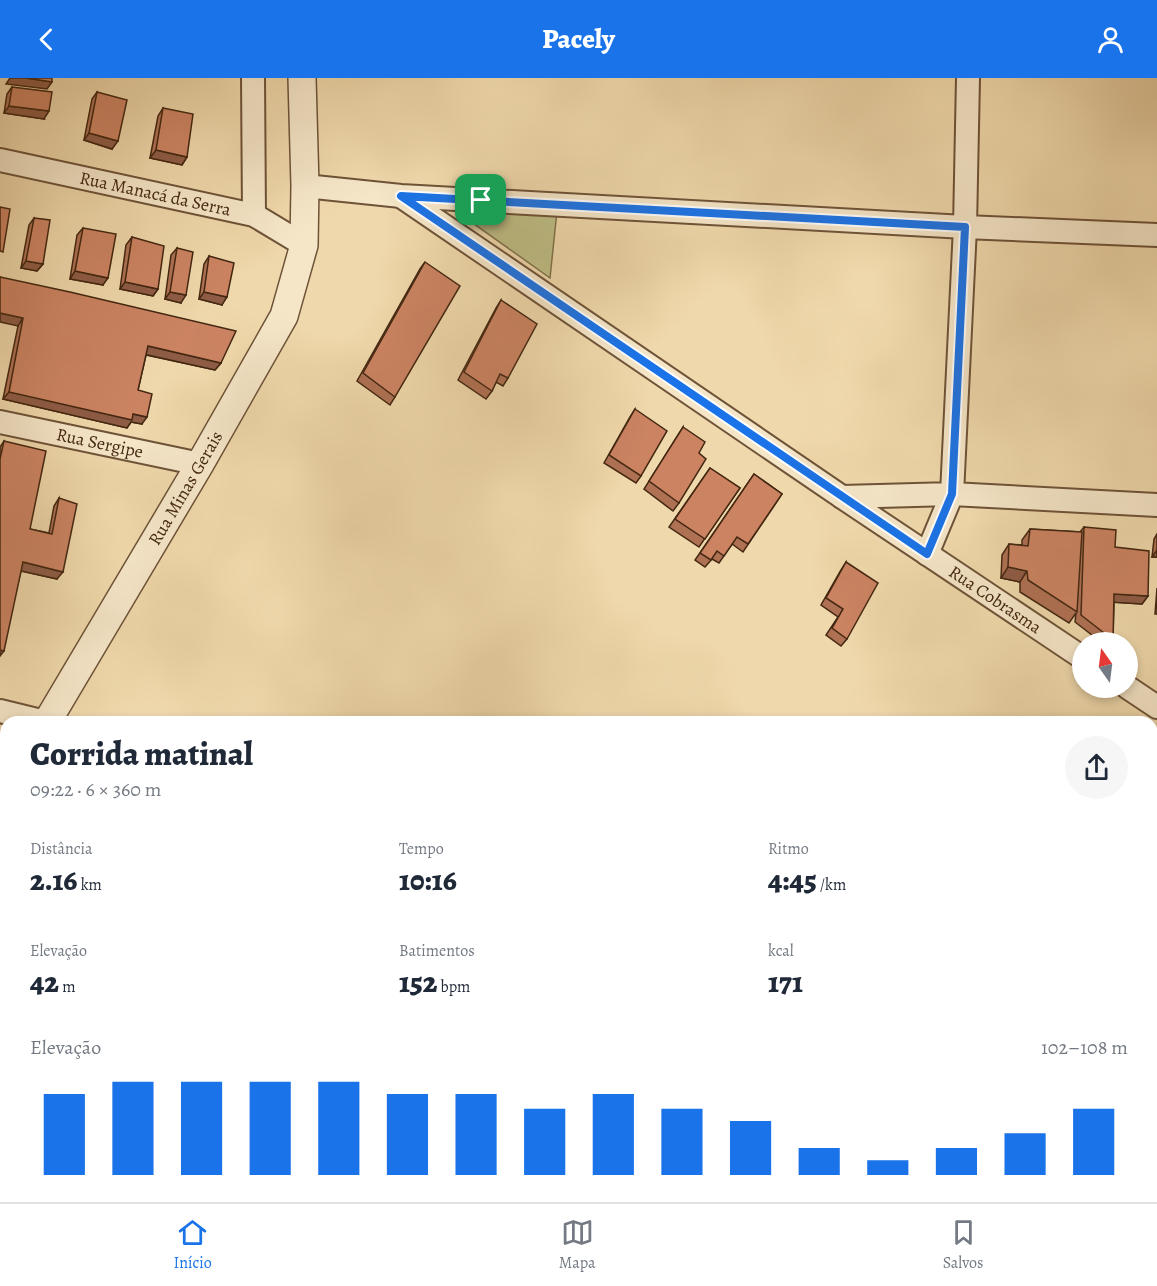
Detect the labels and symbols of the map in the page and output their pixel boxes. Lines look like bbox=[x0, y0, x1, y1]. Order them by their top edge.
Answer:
street label: Rua Manacá da Serra bbox=[77, 166, 234, 222]
pin bbox=[455, 174, 506, 225]
street label: Rua Sergipe bbox=[54, 422, 145, 464]
street label: Rua Minas Gerais bbox=[143, 426, 228, 549]
street label: Rua Cobrasma bbox=[944, 560, 1047, 639]
north arrow bbox=[1072, 632, 1138, 698]

